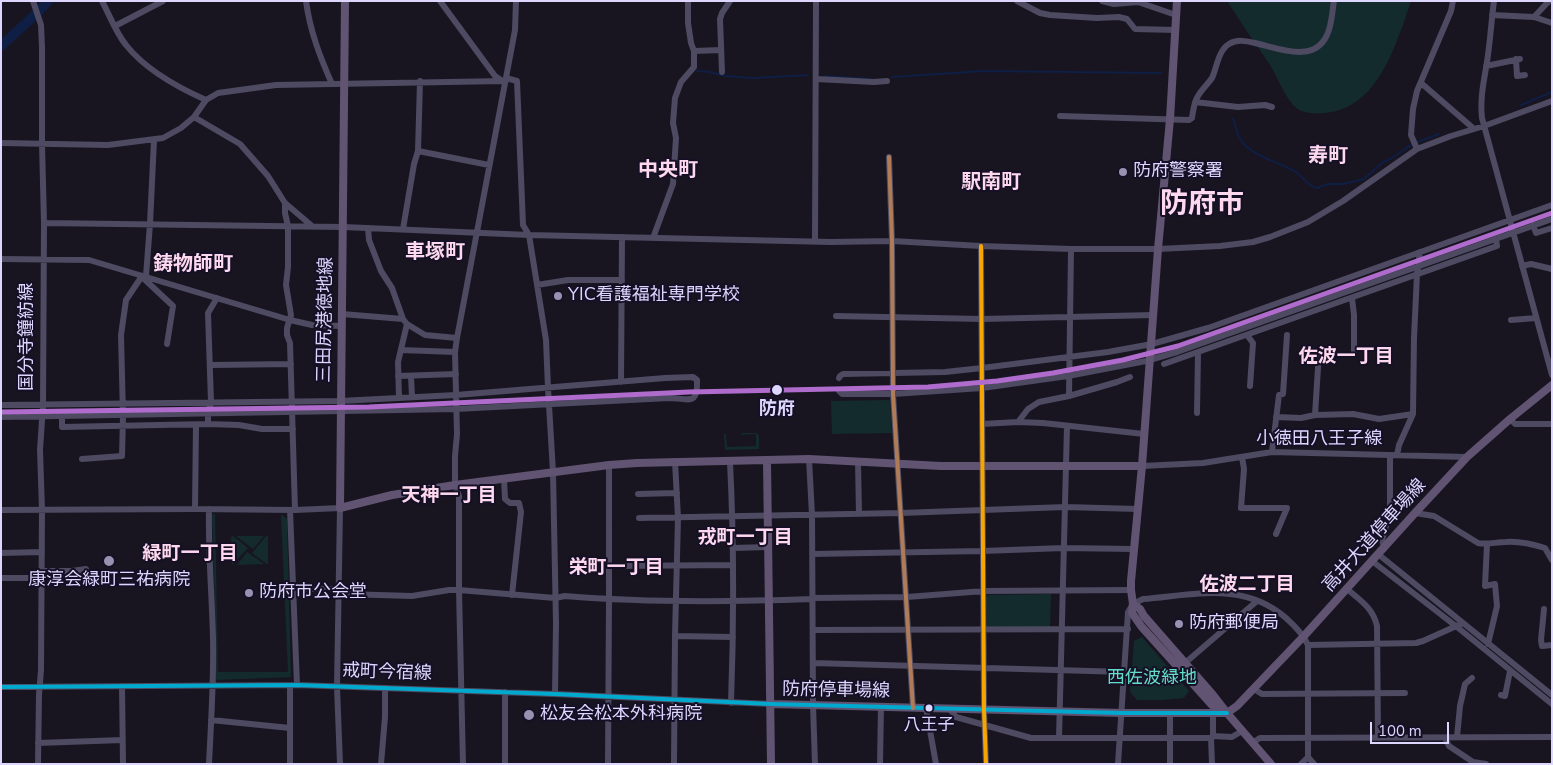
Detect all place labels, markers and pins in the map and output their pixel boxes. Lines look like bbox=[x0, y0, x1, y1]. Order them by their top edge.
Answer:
place label: 防府警察署 bbox=[1133, 161, 1223, 183]
marker: 防府警察署 bbox=[1117, 166, 1129, 178]
place label: YIC看護福祉専門学校 bbox=[568, 285, 740, 307]
marker: YIC看護福祉専門学校 bbox=[552, 290, 564, 302]
marker: 防府 bbox=[770, 383, 784, 397]
place label: 防府 bbox=[759, 399, 795, 421]
marker: 康淳会緑町三祐病院 bbox=[102, 554, 116, 568]
place label: 康淳会緑町三祐病院 bbox=[28, 570, 190, 592]
place label: 防府市公会堂 bbox=[259, 582, 367, 604]
marker: 防府市公会堂 bbox=[243, 587, 255, 599]
place label: 防府郵便局 bbox=[1189, 613, 1279, 635]
marker: 防府郵便局 bbox=[1173, 618, 1185, 630]
marker: 八王子 bbox=[924, 703, 934, 713]
place label: 松友会松本外科病院 bbox=[540, 704, 702, 726]
marker: 松友会松本外科病院 bbox=[522, 708, 536, 722]
place label: 八王子 bbox=[904, 716, 954, 736]

